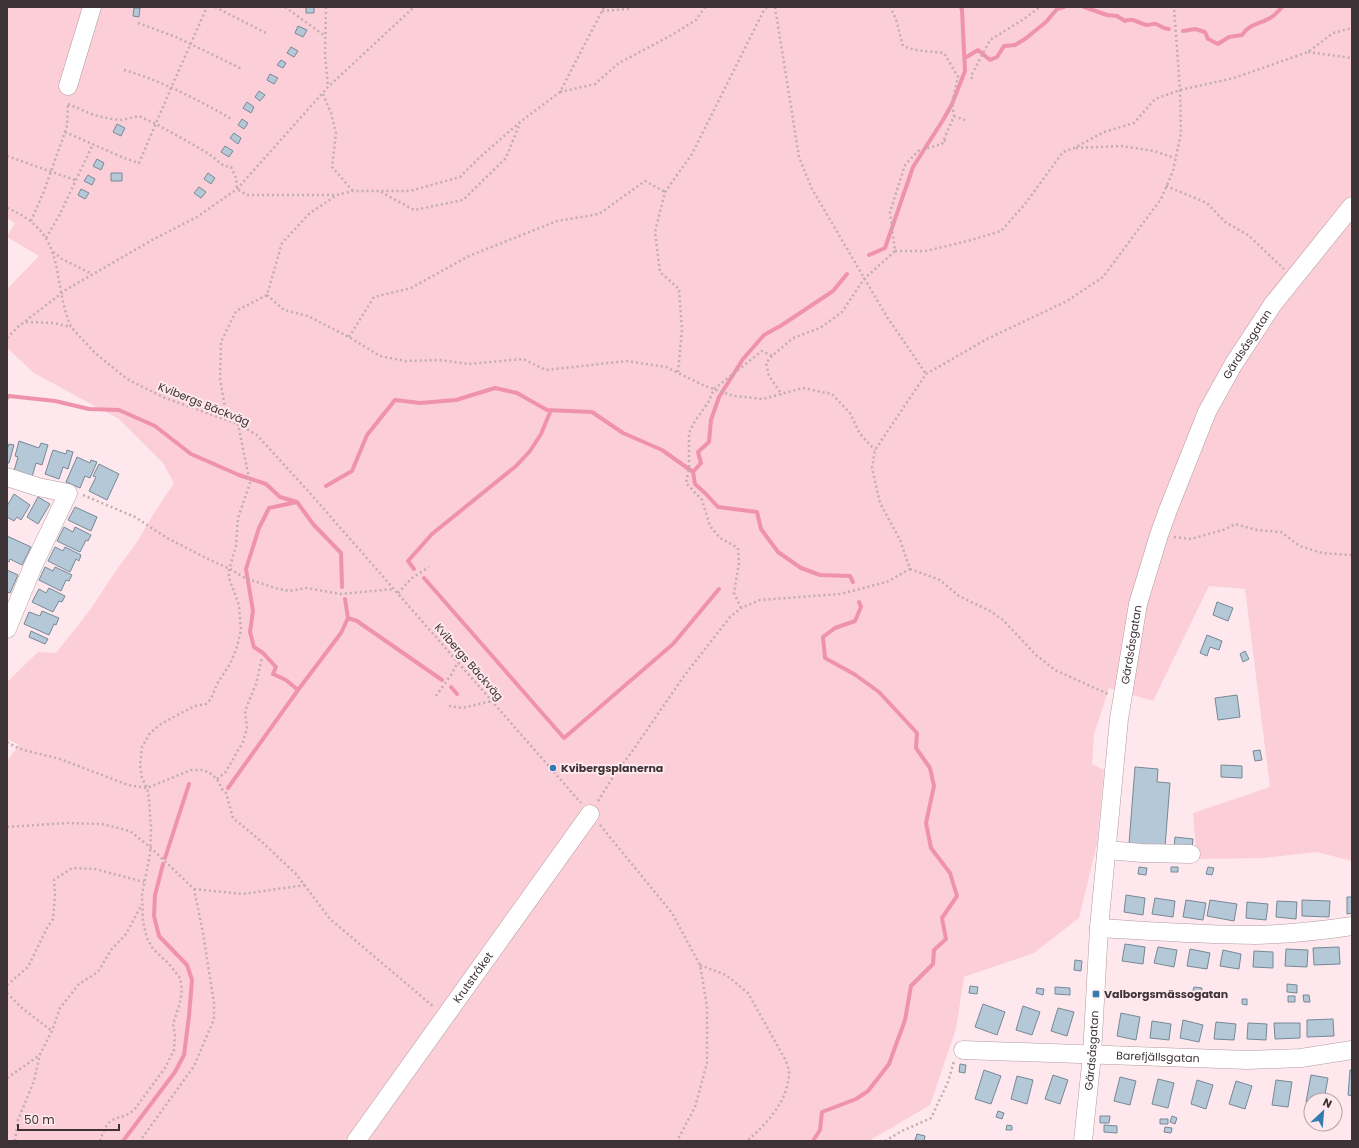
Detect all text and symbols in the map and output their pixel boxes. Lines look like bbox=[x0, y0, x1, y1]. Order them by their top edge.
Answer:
street label: Gärdsåsgatan bbox=[1219, 306, 1275, 382]
street label: Kvibergs Bäckväg bbox=[156, 378, 252, 430]
street label: Gärdsåsgatan bbox=[1117, 604, 1146, 685]
street label: Kvibergs Bäckväg bbox=[431, 620, 507, 704]
place label: Kvibergsplanerna bbox=[561, 760, 663, 776]
marker: Kvibergsplanerna bbox=[548, 763, 558, 773]
street label: Krutstråket bbox=[449, 949, 497, 1006]
place label: Valborgsmässogatan bbox=[1104, 986, 1228, 1002]
marker: Valborgsmässogatan bbox=[1091, 989, 1101, 999]
street label: Gärdsåsgatan bbox=[1080, 1010, 1102, 1091]
street label: Barefjällsgatan bbox=[1116, 1047, 1200, 1066]
north arrow bbox=[1303, 1092, 1343, 1132]
text: N bbox=[1320, 1094, 1335, 1112]
scale bar bbox=[18, 1106, 119, 1132]
text: 50 m bbox=[24, 1111, 55, 1128]

